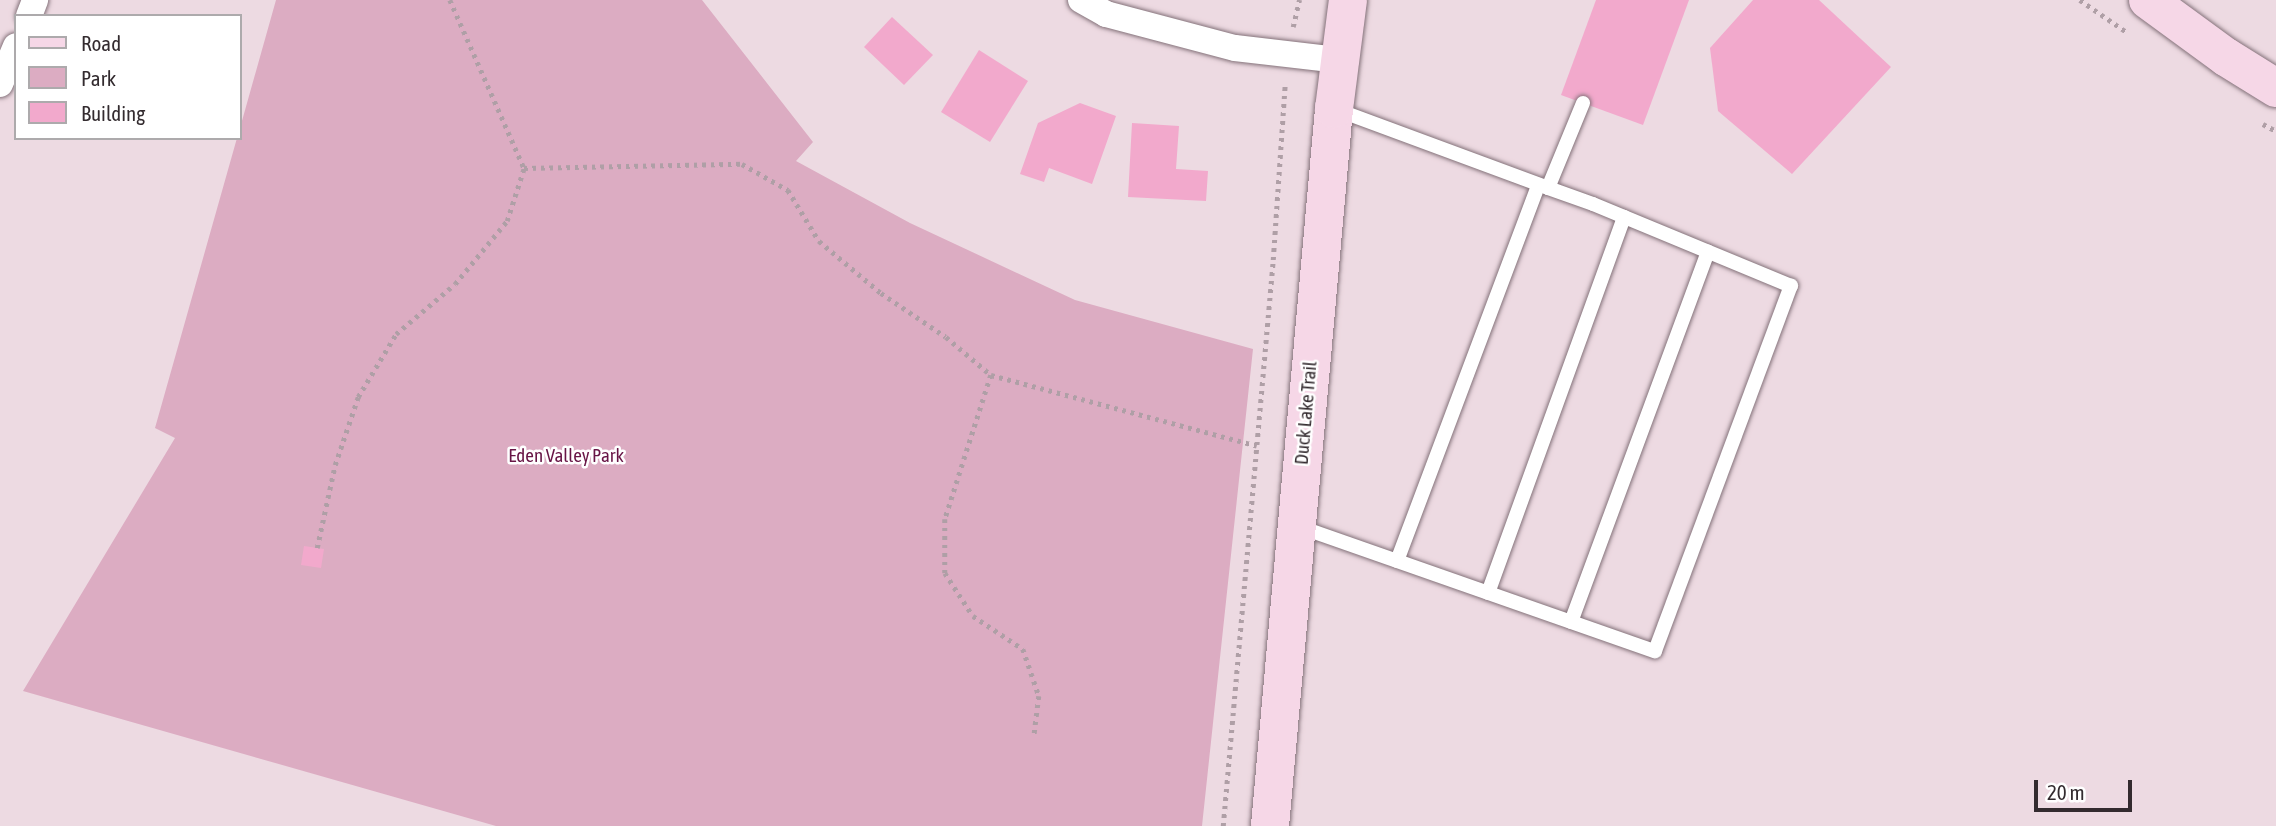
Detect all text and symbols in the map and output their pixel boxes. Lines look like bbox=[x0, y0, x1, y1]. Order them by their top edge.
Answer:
legend bbox=[14, 14, 242, 140]
text: Road bbox=[81, 31, 121, 55]
text: Park bbox=[81, 66, 116, 90]
text: Building bbox=[81, 101, 145, 125]
street label: Duck Lake Trail bbox=[1290, 360, 1322, 466]
park label: Eden Valley Park bbox=[508, 445, 624, 467]
scale bar bbox=[2038, 766, 2136, 810]
text: 20 m bbox=[2047, 780, 2085, 804]

